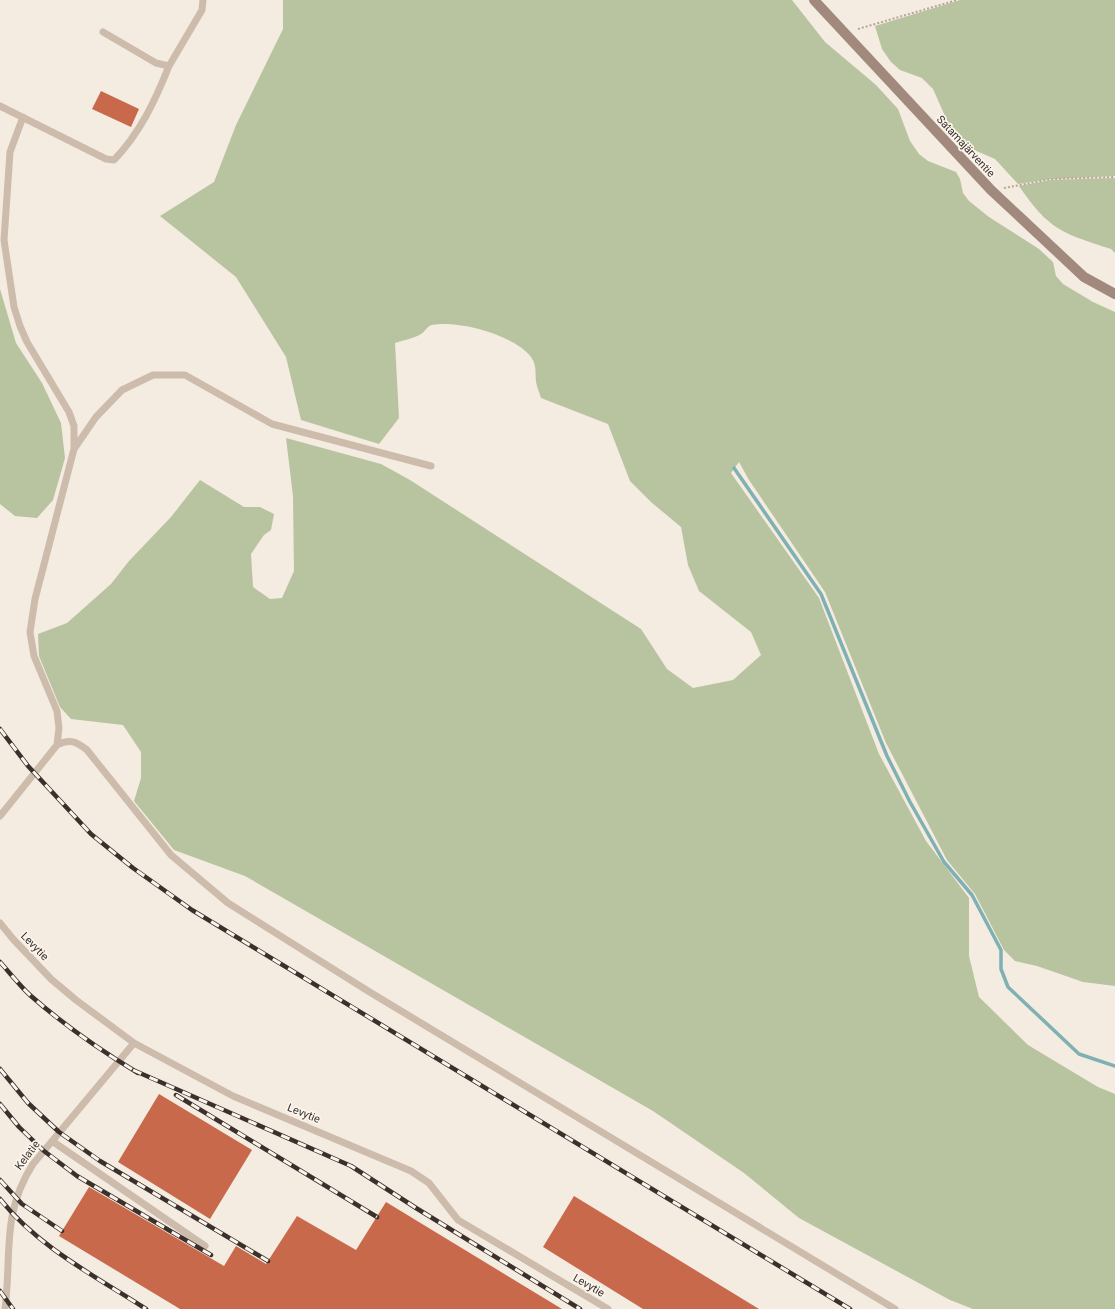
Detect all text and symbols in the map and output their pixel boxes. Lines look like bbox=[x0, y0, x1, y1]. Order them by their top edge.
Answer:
street label: Satamajärventie bbox=[934, 113, 998, 180]
street label: Levytie bbox=[18, 929, 51, 963]
street label: Levytie bbox=[285, 1101, 322, 1126]
street label: Kelatie bbox=[12, 1138, 43, 1173]
street label: Levytie bbox=[571, 1271, 607, 1300]

